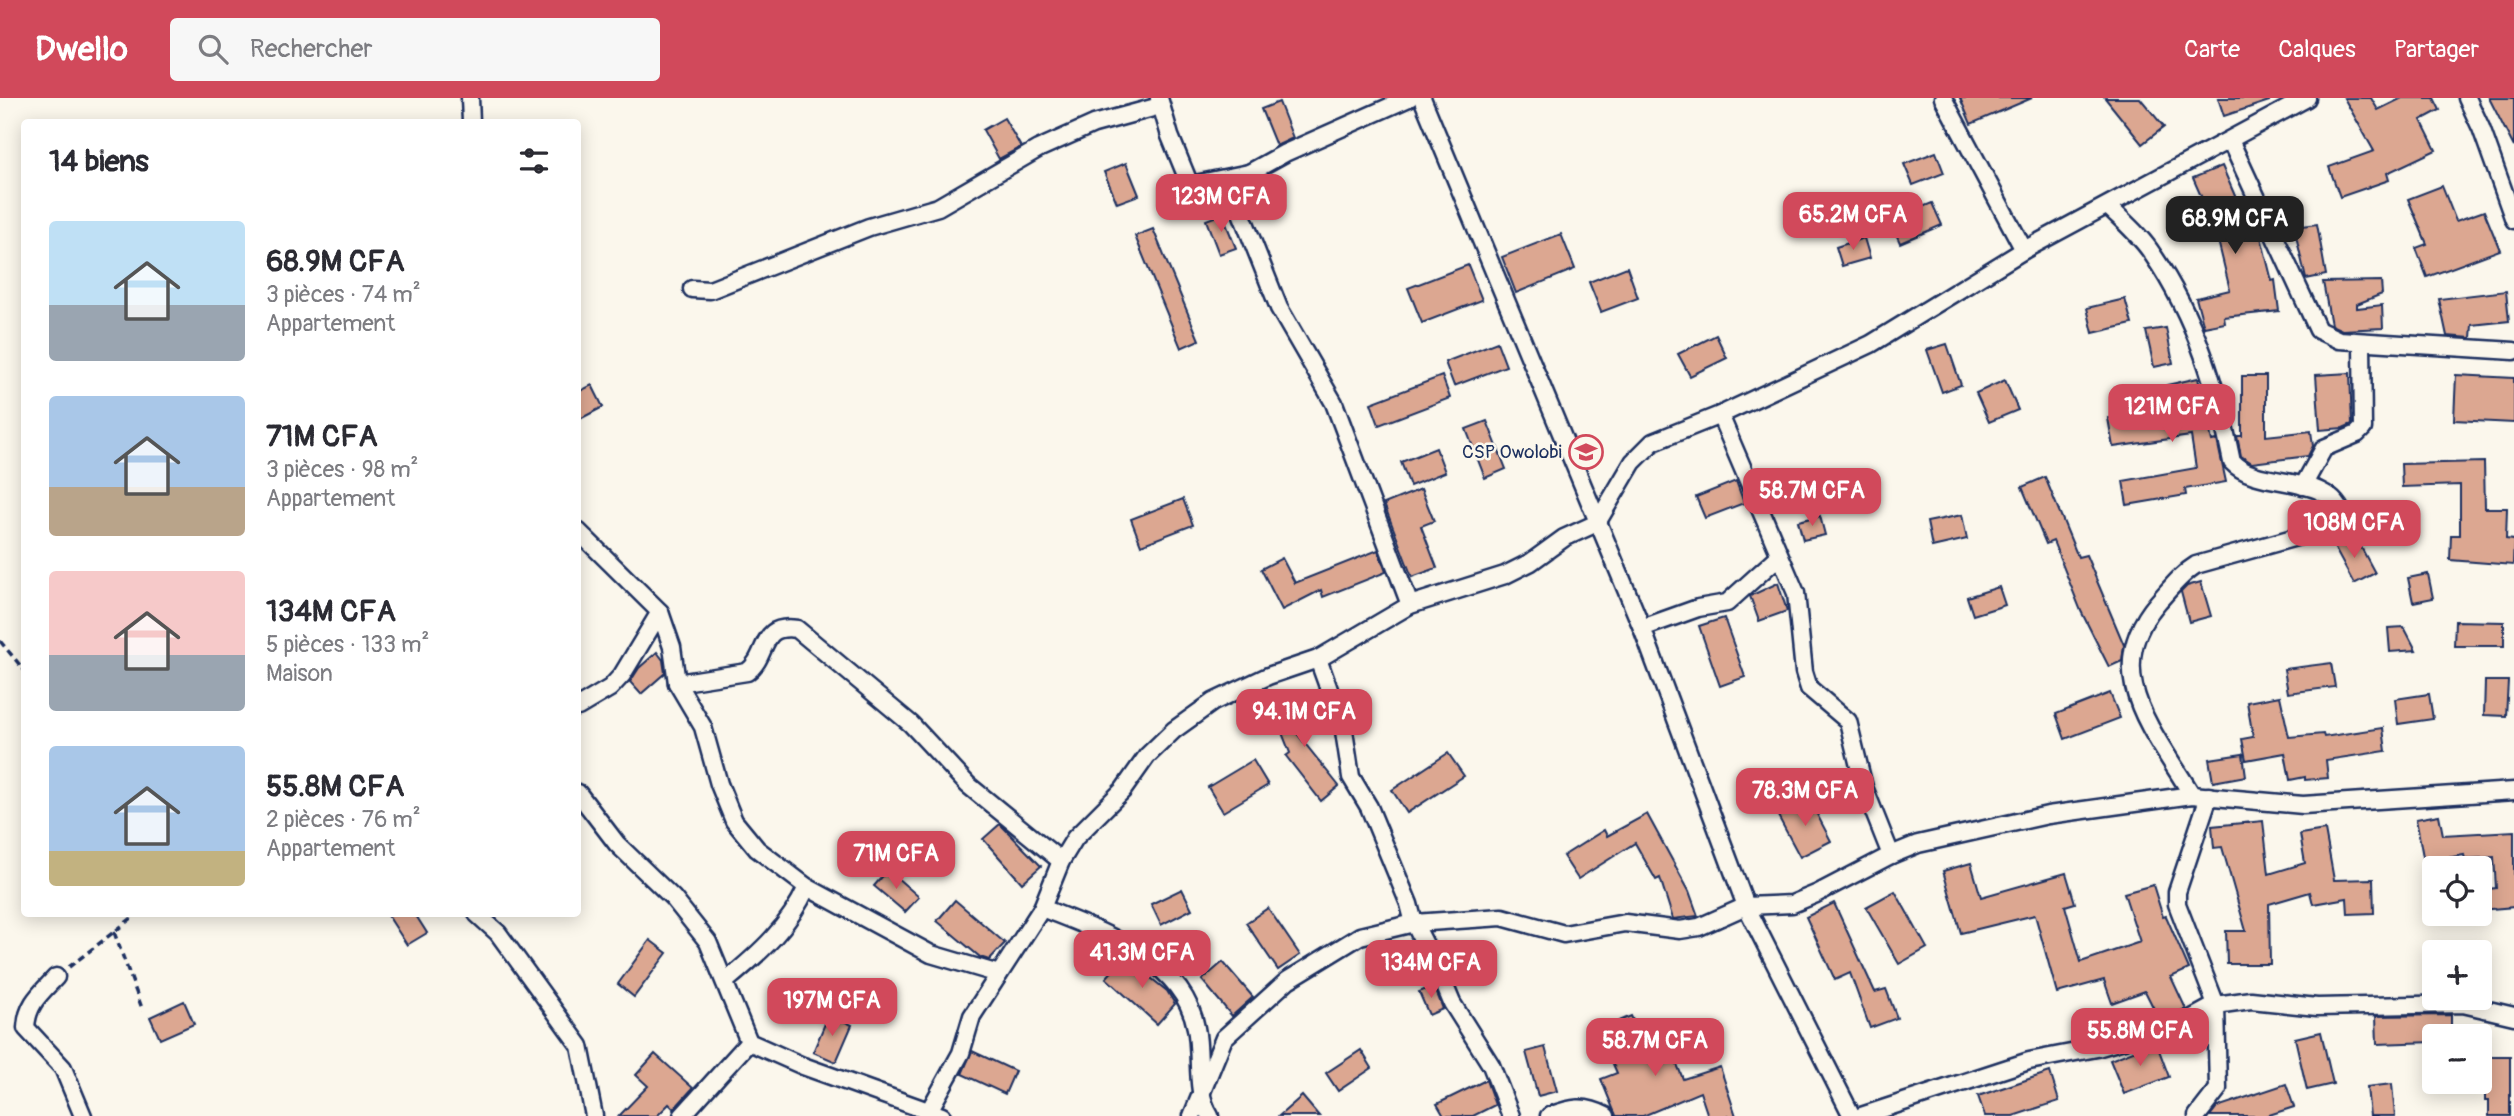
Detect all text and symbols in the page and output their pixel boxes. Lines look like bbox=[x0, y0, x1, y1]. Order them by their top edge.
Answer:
search box bbox=[170, 18, 660, 81]
text: Dwello bbox=[35, 29, 128, 70]
icon: search bbox=[194, 30, 232, 68]
text: Rechercher bbox=[250, 33, 373, 65]
text: Carte bbox=[2184, 35, 2240, 64]
text: Calques bbox=[2278, 35, 2356, 64]
text: Partager bbox=[2394, 35, 2479, 64]
icon: filters bbox=[515, 142, 553, 180]
text: 14 biens bbox=[49, 143, 149, 180]
pin: 123M CFA bbox=[1149, 174, 1293, 234]
text: 123M CFA bbox=[1172, 182, 1270, 211]
pin: 65.2M CFA bbox=[1773, 192, 1933, 252]
pin: 68.9M CFA bbox=[2155, 197, 2315, 256]
text: 65.2M CFA bbox=[1799, 200, 1907, 229]
text: 68.9M CFA bbox=[2182, 204, 2288, 233]
text: 68.9M CFA bbox=[266, 243, 405, 280]
icon: home bbox=[105, 249, 189, 333]
text: 3 pièces · 74 m² bbox=[266, 280, 421, 309]
text: Appartement bbox=[266, 309, 395, 338]
pin: 121M CFA bbox=[2100, 384, 2244, 444]
text: 121M CFA bbox=[2124, 392, 2220, 421]
text: 71M CFA bbox=[266, 418, 378, 455]
icon: home bbox=[105, 424, 189, 508]
school or university icon: CSP Owolobi bbox=[1567, 433, 1605, 471]
place label: CSP Owolobi bbox=[1462, 440, 1562, 464]
text: 3 pièces · 98 m² bbox=[266, 455, 418, 484]
pin: 58.7M CFA bbox=[1732, 468, 1892, 528]
text: 58.7M CFA bbox=[1759, 476, 1865, 505]
text: Appartement bbox=[266, 484, 395, 513]
pin: 108M CFA bbox=[2282, 500, 2426, 560]
text: 108M CFA bbox=[2304, 508, 2404, 537]
text: 134M CFA bbox=[266, 593, 396, 630]
icon: home bbox=[105, 599, 189, 683]
text: 5 pièces · 133 m² bbox=[266, 630, 429, 659]
text: Maison bbox=[266, 659, 333, 688]
pin: 94.1M CFA bbox=[1224, 690, 1384, 749]
text: 94.1M CFA bbox=[1252, 697, 1356, 726]
text: 55.8M CFA bbox=[266, 768, 404, 805]
pin: 78.3M CFA bbox=[1725, 768, 1885, 828]
icon: home bbox=[105, 774, 189, 858]
text: 78.3M CFA bbox=[1752, 776, 1858, 805]
text: 2 pièces · 76 m² bbox=[266, 805, 421, 834]
pin: 71M CFA bbox=[831, 832, 961, 891]
text: Appartement bbox=[266, 834, 395, 863]
text: 71M CFA bbox=[853, 839, 939, 868]
map controls bbox=[2422, 856, 2492, 1094]
button: locate bbox=[2422, 856, 2492, 926]
pin: 41.3M CFA bbox=[1062, 930, 1222, 990]
text: 41.3M CFA bbox=[1090, 938, 1194, 967]
pin: 134M CFA bbox=[1359, 940, 1503, 1000]
button: + bbox=[2422, 940, 2492, 1010]
text: 134M CFA bbox=[1381, 948, 1481, 977]
pin: 197M CFA bbox=[760, 978, 904, 1038]
text: 197M CFA bbox=[783, 986, 881, 1015]
pin: 55.8M CFA bbox=[2060, 1009, 2220, 1068]
text: 55.8M CFA bbox=[2087, 1016, 2193, 1045]
pin: 58.7M CFA bbox=[1575, 1018, 1735, 1078]
button: − bbox=[2422, 1024, 2492, 1094]
text: 58.7M CFA bbox=[1602, 1026, 1708, 1055]

